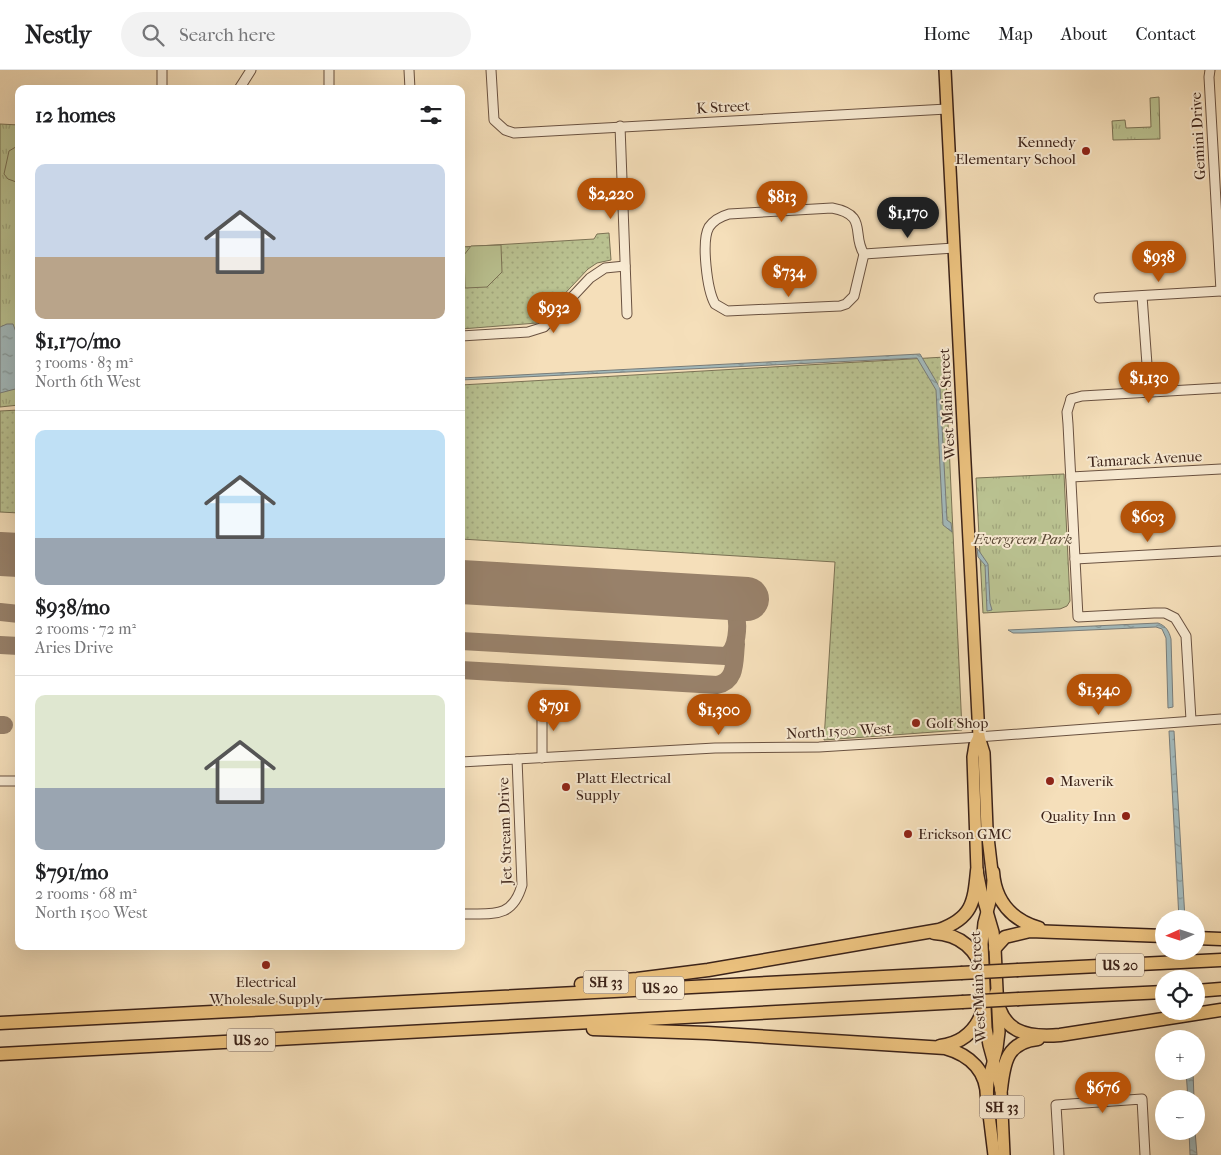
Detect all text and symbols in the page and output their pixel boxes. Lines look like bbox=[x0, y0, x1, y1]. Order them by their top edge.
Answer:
search box bbox=[121, 12, 471, 57]
text: Nestly bbox=[25, 21, 91, 49]
icon: search bbox=[139, 21, 167, 49]
text: Search here bbox=[179, 24, 275, 46]
text: Home bbox=[923, 24, 970, 45]
text: Map bbox=[998, 24, 1033, 45]
text: About bbox=[1061, 24, 1107, 45]
text: Contact bbox=[1135, 24, 1196, 45]
street label: Gemini Drive bbox=[1187, 91, 1209, 180]
street label: K Street bbox=[696, 97, 751, 117]
icon: filters bbox=[417, 101, 445, 129]
text: 12 homes bbox=[35, 103, 116, 127]
place label: Kennedy Elementary School bbox=[955, 133, 1077, 168]
marker: Kennedy Elementary School bbox=[1080, 145, 1092, 157]
pin: $2,220 bbox=[570, 178, 652, 220]
pin: $813 bbox=[752, 180, 812, 223]
text: $2,220 bbox=[588, 184, 634, 203]
text: $813 bbox=[767, 187, 797, 206]
pin: $1,170 bbox=[867, 196, 949, 239]
icon: home bbox=[195, 197, 285, 287]
text: $1,170 bbox=[888, 203, 928, 222]
pin: $938 bbox=[1129, 240, 1189, 283]
text: $938 bbox=[1143, 247, 1175, 266]
pin: $734 bbox=[759, 256, 819, 298]
text: $734 bbox=[773, 262, 805, 281]
pin: $932 bbox=[524, 292, 584, 334]
text: $932 bbox=[538, 298, 570, 317]
text: $1,170/mo bbox=[35, 329, 121, 353]
street label: West Main Street bbox=[935, 347, 959, 461]
text: 3 rooms · 83 m² bbox=[35, 353, 133, 372]
pin: $1,130 bbox=[1108, 362, 1190, 404]
text: $1,130 bbox=[1130, 368, 1168, 387]
text: North 6th West bbox=[35, 372, 141, 391]
street label: Tamarack Avenue bbox=[1087, 447, 1203, 471]
icon: home bbox=[195, 462, 285, 552]
pin: $603 bbox=[1118, 500, 1178, 543]
text: $603 bbox=[1132, 507, 1164, 526]
park label: Evergreen Park bbox=[973, 530, 1073, 548]
text: $938/mo bbox=[35, 595, 110, 619]
text: 2 rooms · 72 m² bbox=[35, 619, 136, 638]
text: Aries Drive bbox=[35, 638, 113, 657]
pin: $1,340 bbox=[1058, 674, 1140, 716]
text: $1,340 bbox=[1078, 680, 1120, 699]
pin: $791 bbox=[524, 690, 584, 732]
pin: $1,300 bbox=[678, 694, 760, 736]
text: $791 bbox=[539, 696, 569, 715]
text: $1,300 bbox=[698, 700, 740, 719]
place label: Golf Shop bbox=[926, 714, 988, 732]
marker: Golf Shop bbox=[910, 717, 922, 729]
street label: North 1500 West bbox=[786, 719, 893, 743]
icon: home bbox=[195, 727, 285, 817]
place label: Platt Electrical Supply bbox=[576, 769, 671, 804]
place label: Maverik bbox=[1060, 772, 1114, 790]
marker: Maverik bbox=[1044, 775, 1056, 787]
street label: Jet Stream Drive bbox=[494, 776, 516, 886]
marker: Platt Electrical Supply bbox=[560, 781, 572, 793]
place label: Quality Inn bbox=[1041, 807, 1116, 825]
marker: Quality Inn bbox=[1120, 810, 1132, 822]
place label: Erickson GMC bbox=[918, 825, 1011, 843]
marker: Erickson GMC bbox=[902, 828, 914, 840]
text: $791/mo bbox=[35, 860, 108, 884]
text: 2 rooms · 68 m² bbox=[35, 884, 137, 903]
text: North 1500 West bbox=[35, 903, 148, 922]
north arrow bbox=[1155, 910, 1205, 960]
map controls bbox=[1155, 910, 1205, 1140]
street label: West Main Street bbox=[966, 930, 990, 1044]
road number: US 20 bbox=[1096, 954, 1144, 976]
marker: Electrical Wholesale Supply bbox=[260, 959, 272, 971]
road number: SH 33 bbox=[584, 970, 628, 994]
button: locate bbox=[1155, 970, 1205, 1020]
place label: Electrical Wholesale Supply bbox=[208, 973, 324, 1008]
road number: US 20 bbox=[636, 976, 684, 1000]
road number: US 20 bbox=[227, 1028, 275, 1052]
button: + bbox=[1155, 1030, 1205, 1080]
pin: $676 bbox=[1073, 1072, 1133, 1114]
text: $676 bbox=[1086, 1078, 1120, 1097]
button: − bbox=[1155, 1090, 1205, 1140]
road number: SH 33 bbox=[980, 1096, 1024, 1118]

